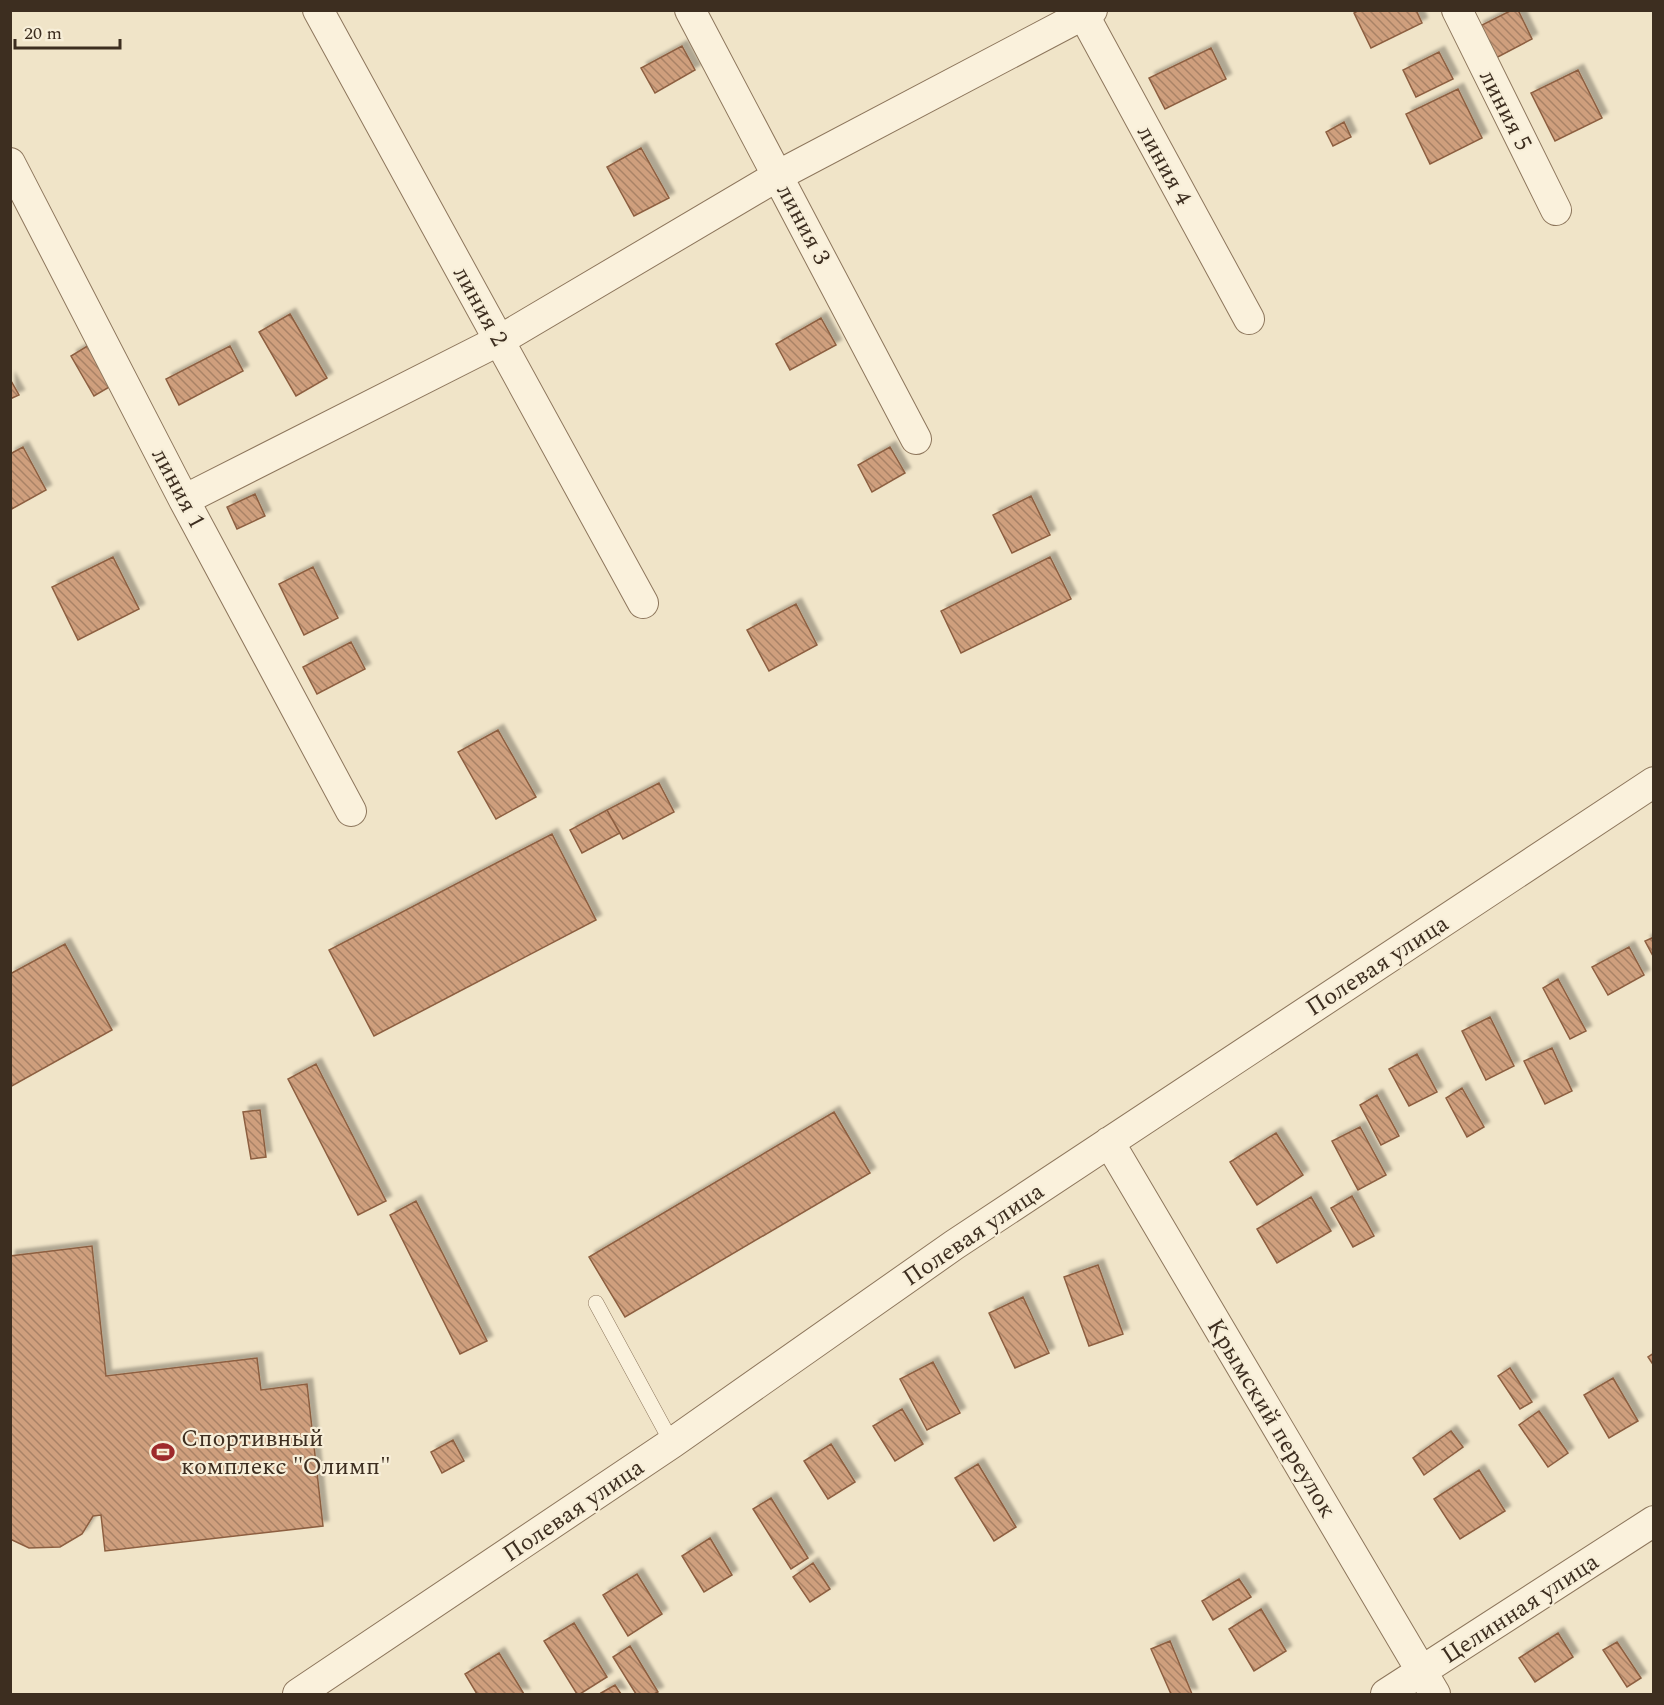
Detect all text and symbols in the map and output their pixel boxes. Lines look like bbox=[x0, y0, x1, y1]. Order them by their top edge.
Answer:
scale bar bbox=[15, 12, 120, 50]
text: 20 m bbox=[24, 20, 62, 47]
street label: линия 5 bbox=[1469, 64, 1541, 157]
street label: линия 4 bbox=[1127, 119, 1201, 212]
street label: линия 3 bbox=[767, 178, 839, 271]
street label: линия 2 bbox=[443, 260, 517, 353]
street label: линия 1 bbox=[142, 442, 214, 535]
street label: Полевая улица bbox=[1299, 906, 1456, 1026]
street label: Полевая улица bbox=[895, 1174, 1052, 1296]
street label: Крымский переулок bbox=[1197, 1312, 1345, 1525]
place label: Спортивный комплекс "Олимп" bbox=[181, 1421, 391, 1485]
sports icon: Спортивный комплекс "Олимп" bbox=[150, 1439, 176, 1465]
street label: Полевая улица bbox=[495, 1450, 652, 1572]
street label: Целинная улица bbox=[1435, 1544, 1607, 1673]

